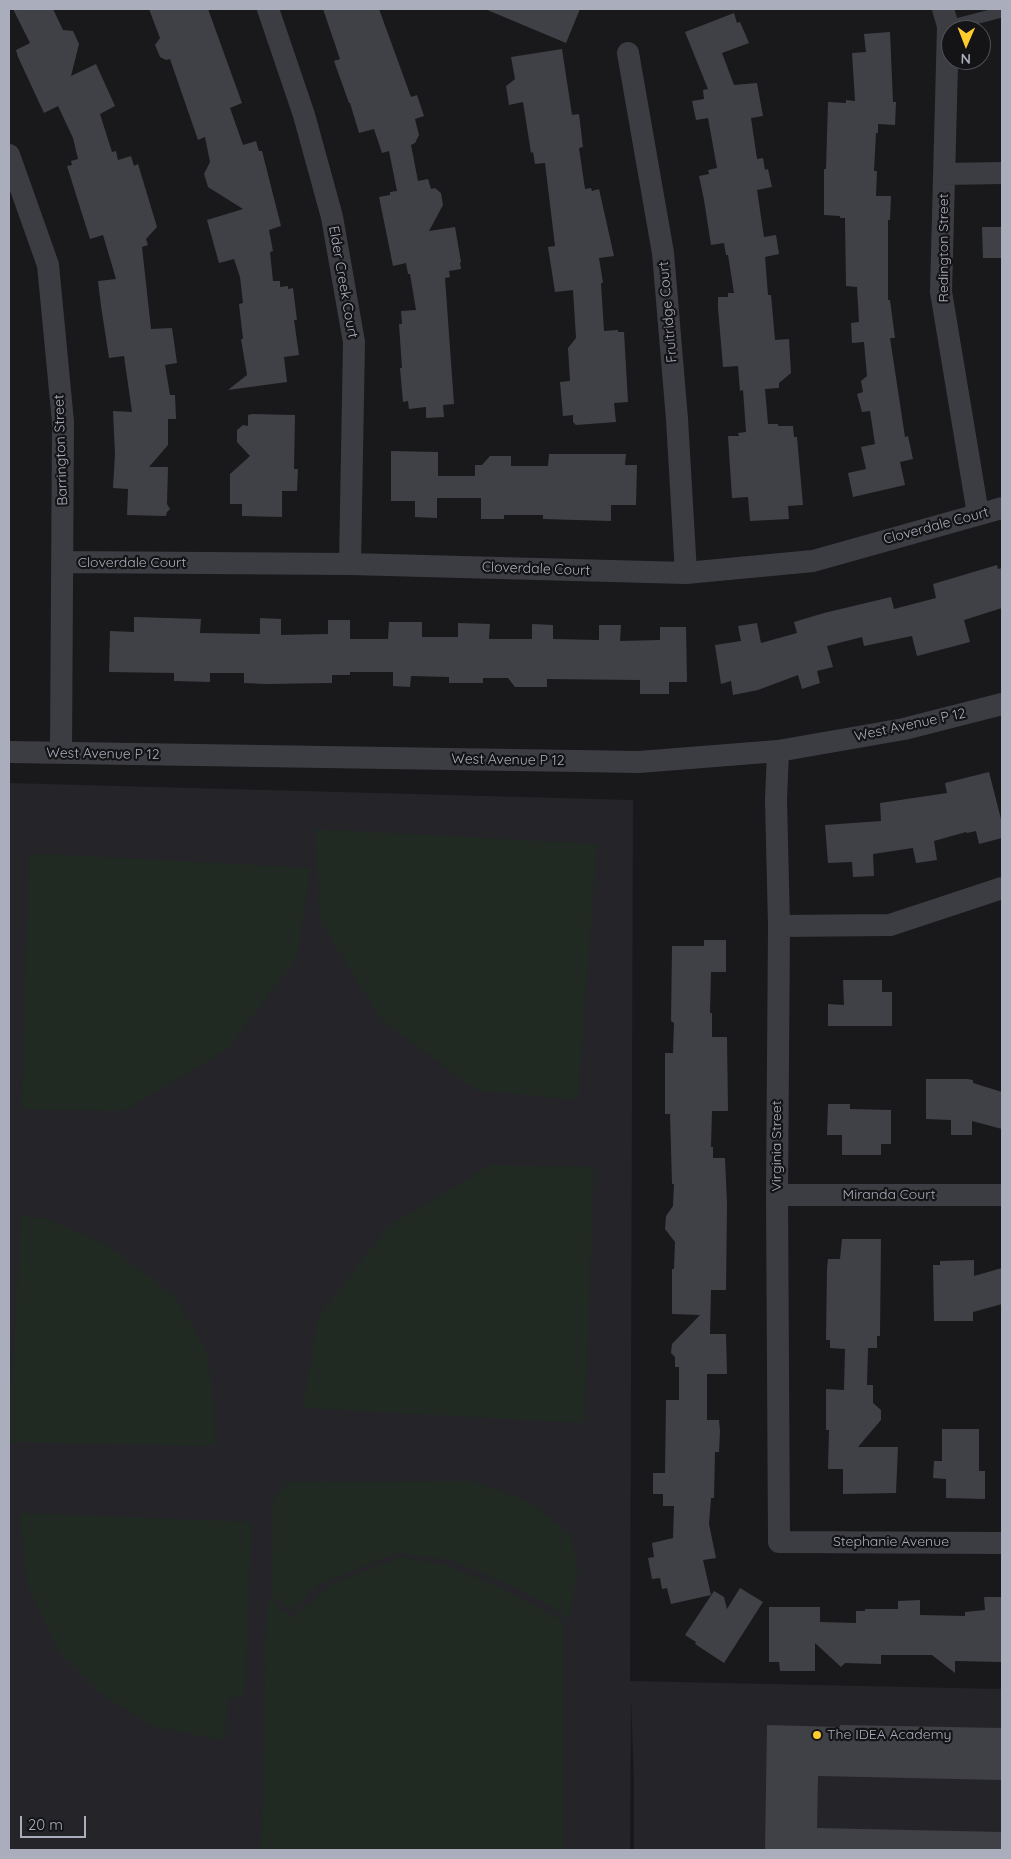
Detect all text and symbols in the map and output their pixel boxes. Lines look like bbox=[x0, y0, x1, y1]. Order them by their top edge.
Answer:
north arrow bbox=[941, 20, 991, 70]
text: N bbox=[960, 50, 971, 68]
street label: Redington Street bbox=[936, 194, 952, 302]
street label: Elder Creek Court bbox=[325, 225, 361, 339]
street label: Fruitridge Court bbox=[655, 261, 681, 363]
street label: Barrington Street bbox=[51, 394, 71, 506]
street label: Cloverdale Court bbox=[881, 504, 991, 548]
street label: Cloverdale Court bbox=[78, 555, 186, 571]
street label: Cloverdale Court bbox=[482, 559, 590, 579]
street label: West Avenue P 12 bbox=[853, 705, 967, 745]
street label: West Avenue P 12 bbox=[46, 745, 160, 763]
street label: West Avenue P 12 bbox=[451, 751, 565, 769]
street label: Virginia Street bbox=[769, 1101, 785, 1191]
street label: Miranda Court bbox=[843, 1187, 935, 1203]
street label: Stephanie Avenue bbox=[833, 1534, 949, 1550]
place label: The IDEA Academy bbox=[827, 1727, 951, 1743]
marker: The IDEA Academy bbox=[811, 1729, 823, 1741]
scale bar bbox=[22, 1806, 89, 1838]
text: 20 m bbox=[28, 1815, 63, 1834]

